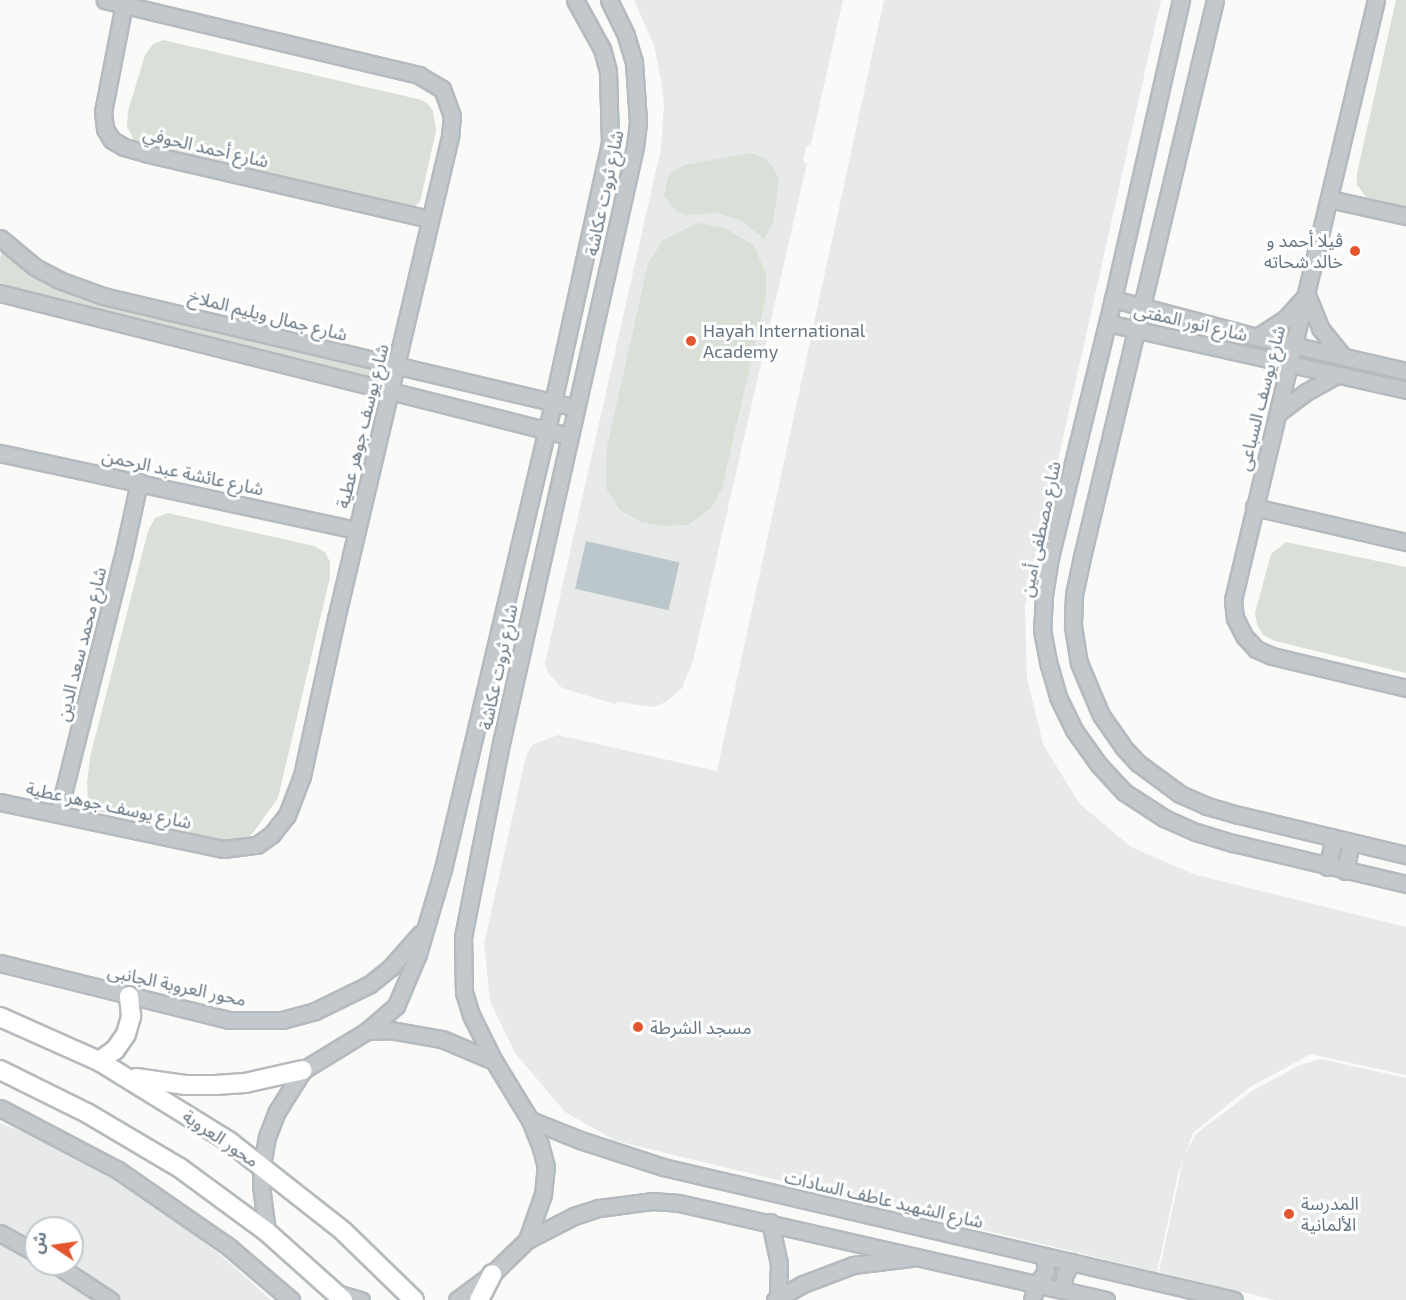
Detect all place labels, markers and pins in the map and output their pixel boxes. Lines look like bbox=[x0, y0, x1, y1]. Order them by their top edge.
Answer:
place label: ڤيلا أحمد و خالد شحاته bbox=[1264, 230, 1343, 272]
marker: ڤيلا أحمد و خالد شحاته bbox=[1348, 244, 1362, 258]
place label: Hayah International Academy bbox=[703, 320, 865, 362]
marker: Hayah International Academy bbox=[684, 334, 698, 348]
place label: مسجد الشرطة bbox=[650, 1016, 752, 1038]
marker: مسجد الشرطة bbox=[631, 1020, 645, 1034]
place label: المدرسة الألمانية bbox=[1301, 1193, 1359, 1236]
marker: المدرسة الألمانية bbox=[1282, 1207, 1296, 1221]

